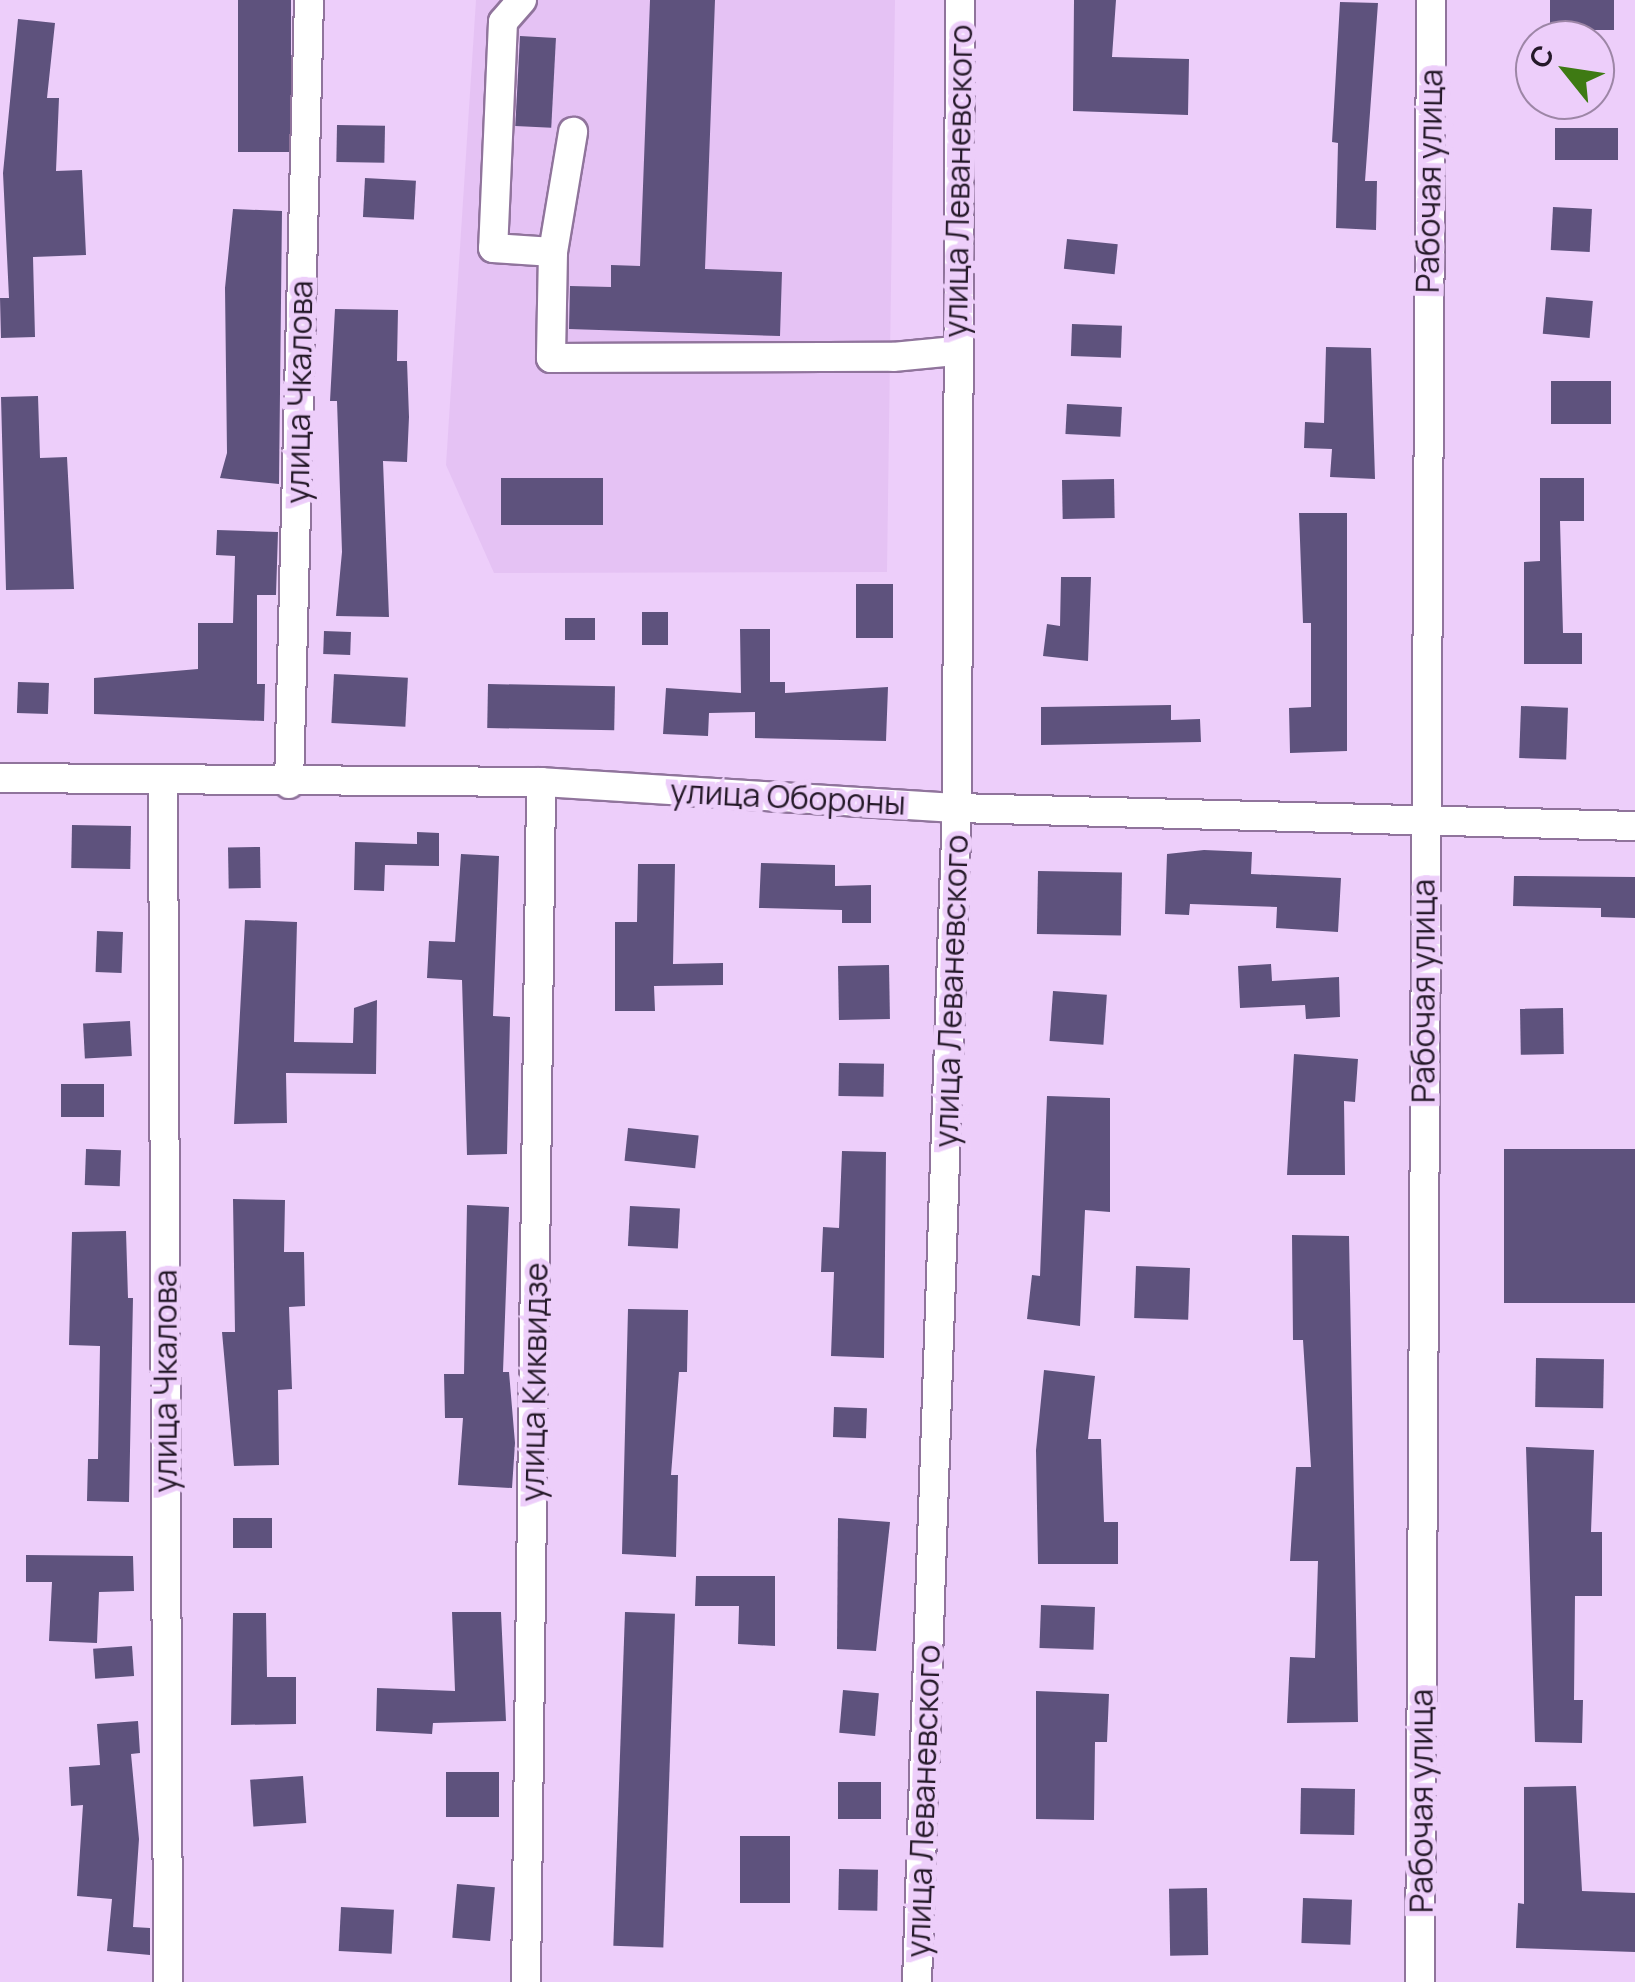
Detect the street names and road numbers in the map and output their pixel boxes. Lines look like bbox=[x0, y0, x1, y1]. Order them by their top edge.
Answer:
street label: улица Леваневского bbox=[936, 24, 980, 338]
street label: Рабочая улица bbox=[1408, 69, 1450, 293]
street label: улица Чкалова bbox=[278, 280, 320, 504]
street label: улица Обороны bbox=[669, 772, 907, 822]
street label: улица Леваневского bbox=[926, 834, 976, 1148]
street label: Рабочая улица bbox=[1404, 879, 1442, 1103]
street label: улица Киквидзе bbox=[513, 1262, 555, 1502]
street label: улица Чкалова bbox=[146, 1269, 184, 1493]
street label: улица Леваневского bbox=[898, 1644, 948, 1958]
street label: Рабочая улица bbox=[1402, 1689, 1440, 1913]

